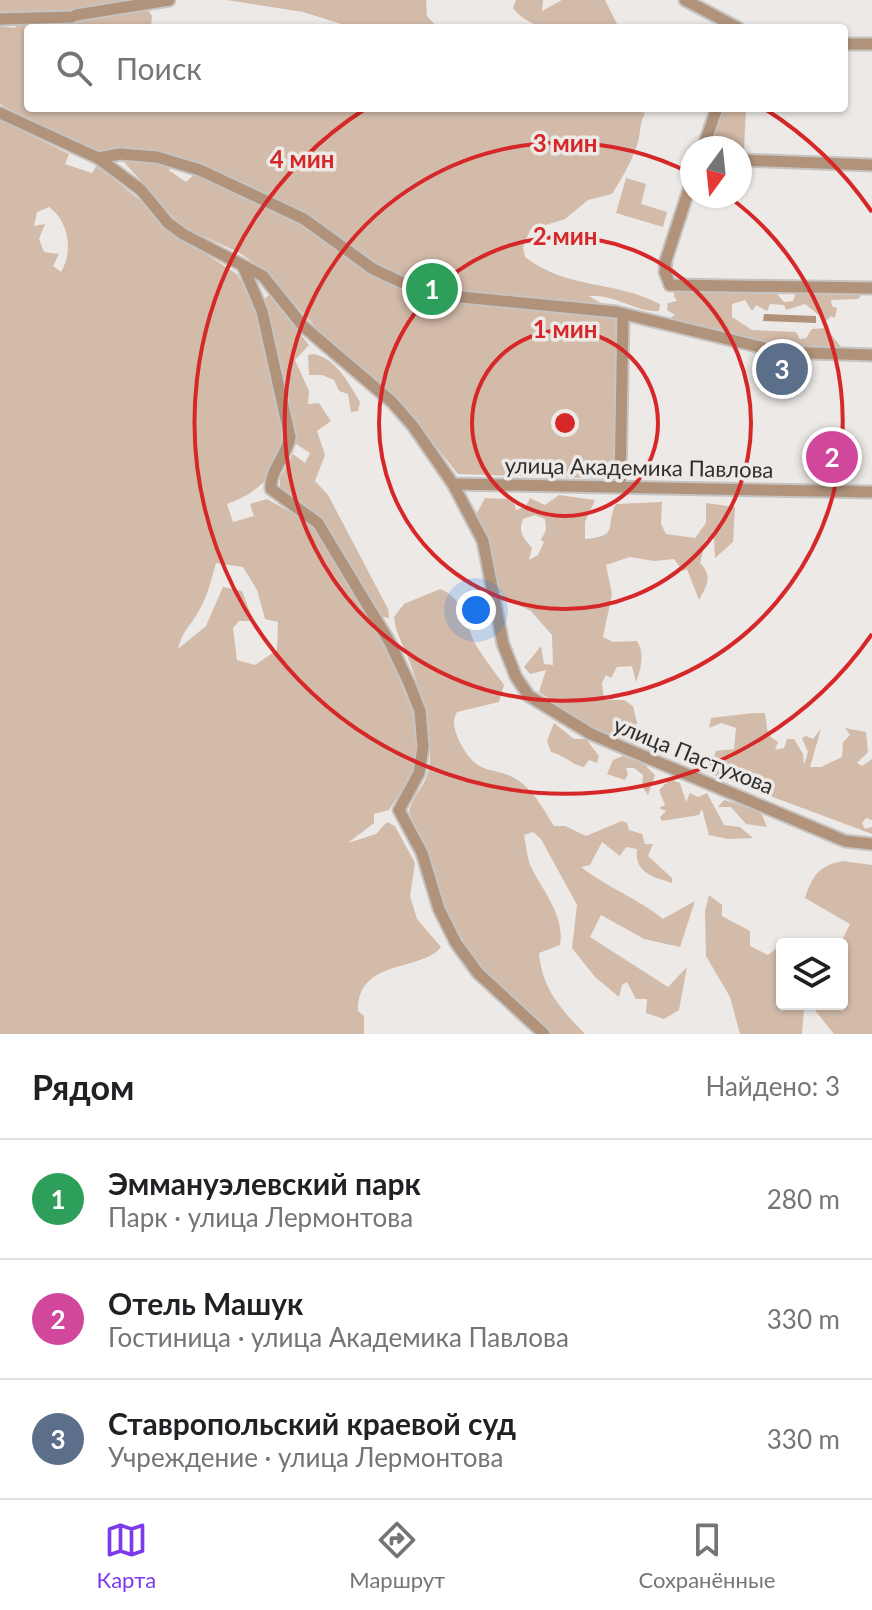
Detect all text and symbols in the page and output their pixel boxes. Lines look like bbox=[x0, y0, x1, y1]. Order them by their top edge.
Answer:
search box bbox=[24, 24, 848, 112]
icon: search bbox=[52, 46, 96, 90]
text: Поиск bbox=[116, 50, 202, 86]
text: 3 мин bbox=[533, 128, 597, 157]
north arrow bbox=[680, 136, 752, 208]
text: 4 мин bbox=[270, 144, 334, 173]
text: 2 мин bbox=[533, 221, 597, 250]
pin: 1 bbox=[406, 259, 458, 319]
text: 1 мин bbox=[533, 314, 597, 343]
pin: 3 bbox=[756, 339, 808, 399]
centre of rings bbox=[551, 409, 579, 437]
pin: 2 bbox=[806, 427, 858, 487]
street label: улица Академика Павлова bbox=[504, 451, 774, 483]
your location bbox=[456, 590, 496, 630]
street label: улица Пастухова bbox=[610, 711, 778, 799]
map controls bbox=[776, 938, 848, 1010]
button: layers bbox=[776, 938, 848, 1010]
text: Рядом bbox=[32, 1066, 134, 1107]
text: Найдено: 3 bbox=[705, 1070, 840, 1102]
text: Эммануэлевский парк bbox=[108, 1165, 421, 1201]
text: 1 bbox=[50, 1183, 66, 1215]
text: 280 m bbox=[767, 1183, 840, 1215]
text: Парк · улица Лермонтова bbox=[108, 1201, 413, 1233]
text: Отель Машук bbox=[108, 1285, 303, 1321]
text: 2 bbox=[50, 1303, 66, 1335]
text: 330 m bbox=[767, 1303, 840, 1335]
text: Гостиница · улица Академика Павлова bbox=[108, 1321, 569, 1353]
text: Ставропольский краевой суд bbox=[108, 1405, 516, 1441]
text: 3 bbox=[50, 1423, 66, 1455]
text: 330 m bbox=[767, 1423, 840, 1455]
text: Учреждение · улица Лермонтова bbox=[108, 1441, 503, 1473]
tab: Карта bbox=[97, 1518, 156, 1593]
tab: Маршрут bbox=[349, 1518, 445, 1593]
tab: Сохранённые bbox=[638, 1518, 775, 1593]

